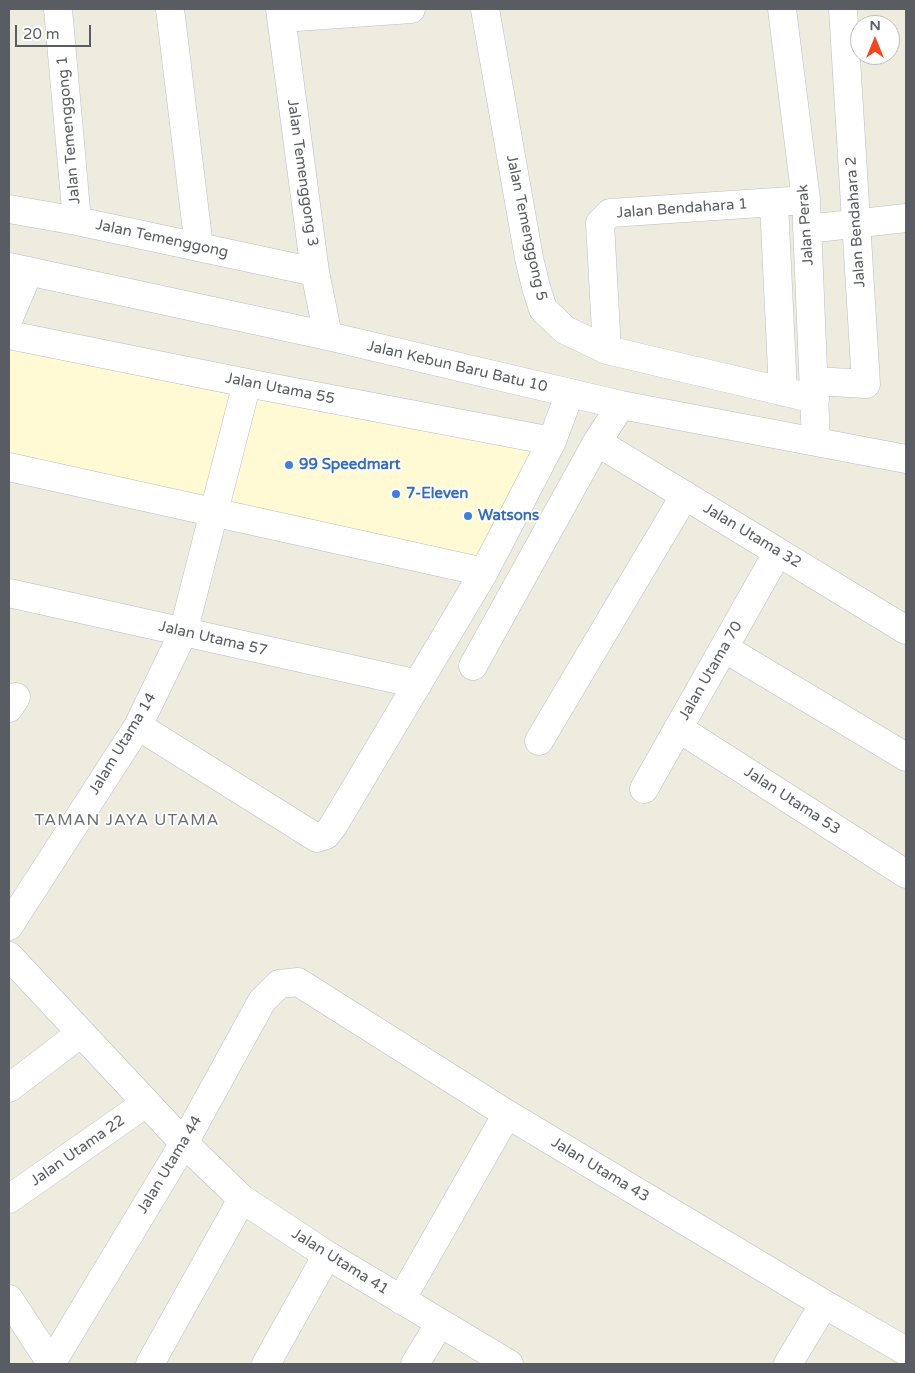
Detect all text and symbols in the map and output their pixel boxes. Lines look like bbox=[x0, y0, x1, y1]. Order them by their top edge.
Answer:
scale bar bbox=[18, 15, 94, 47]
north arrow bbox=[850, 15, 900, 65]
text: N bbox=[869, 17, 881, 34]
text: 20 m bbox=[23, 25, 60, 43]
street label: Jalan Temenggong 1 bbox=[54, 55, 84, 205]
street label: Jalan Temenggong 3 bbox=[283, 98, 321, 248]
street label: Jalan Temenggong 5 bbox=[502, 153, 550, 303]
street label: Jalan Bendahara 2 bbox=[842, 156, 870, 288]
street label: Jalan Perak bbox=[794, 184, 818, 266]
street label: Jalan Bendahara 1 bbox=[616, 195, 748, 223]
street label: Jalan Temenggong bbox=[94, 216, 230, 262]
street label: Jalan Kebun Baru Batu 10 bbox=[365, 337, 549, 397]
street label: Jalan Utama 55 bbox=[224, 370, 336, 408]
place label: 99 Speedmart bbox=[299, 456, 400, 474]
marker: 99 Speedmart bbox=[283, 459, 295, 471]
place label: 7-Eleven bbox=[406, 485, 468, 503]
marker: 7-Eleven bbox=[390, 488, 402, 500]
street label: Jalan Utama 32 bbox=[700, 500, 804, 572]
place label: Watsons bbox=[478, 507, 539, 525]
marker: Watsons bbox=[462, 510, 474, 522]
street label: Jalan Utama 57 bbox=[157, 618, 269, 660]
street label: Jalan Utama 70 bbox=[675, 618, 747, 724]
street label: Jalam Utama 14 bbox=[86, 690, 160, 798]
street label: Jalan Utama 53 bbox=[741, 763, 843, 839]
district label: TAMAN JAYA UTAMA bbox=[32, 811, 222, 831]
street label: Jalan Utama 22 bbox=[27, 1112, 129, 1190]
street label: Jalan Utama 44 bbox=[134, 1113, 206, 1217]
street label: Jalan Utama 43 bbox=[548, 1134, 652, 1206]
street label: Jalan Utama 41 bbox=[288, 1225, 392, 1299]

